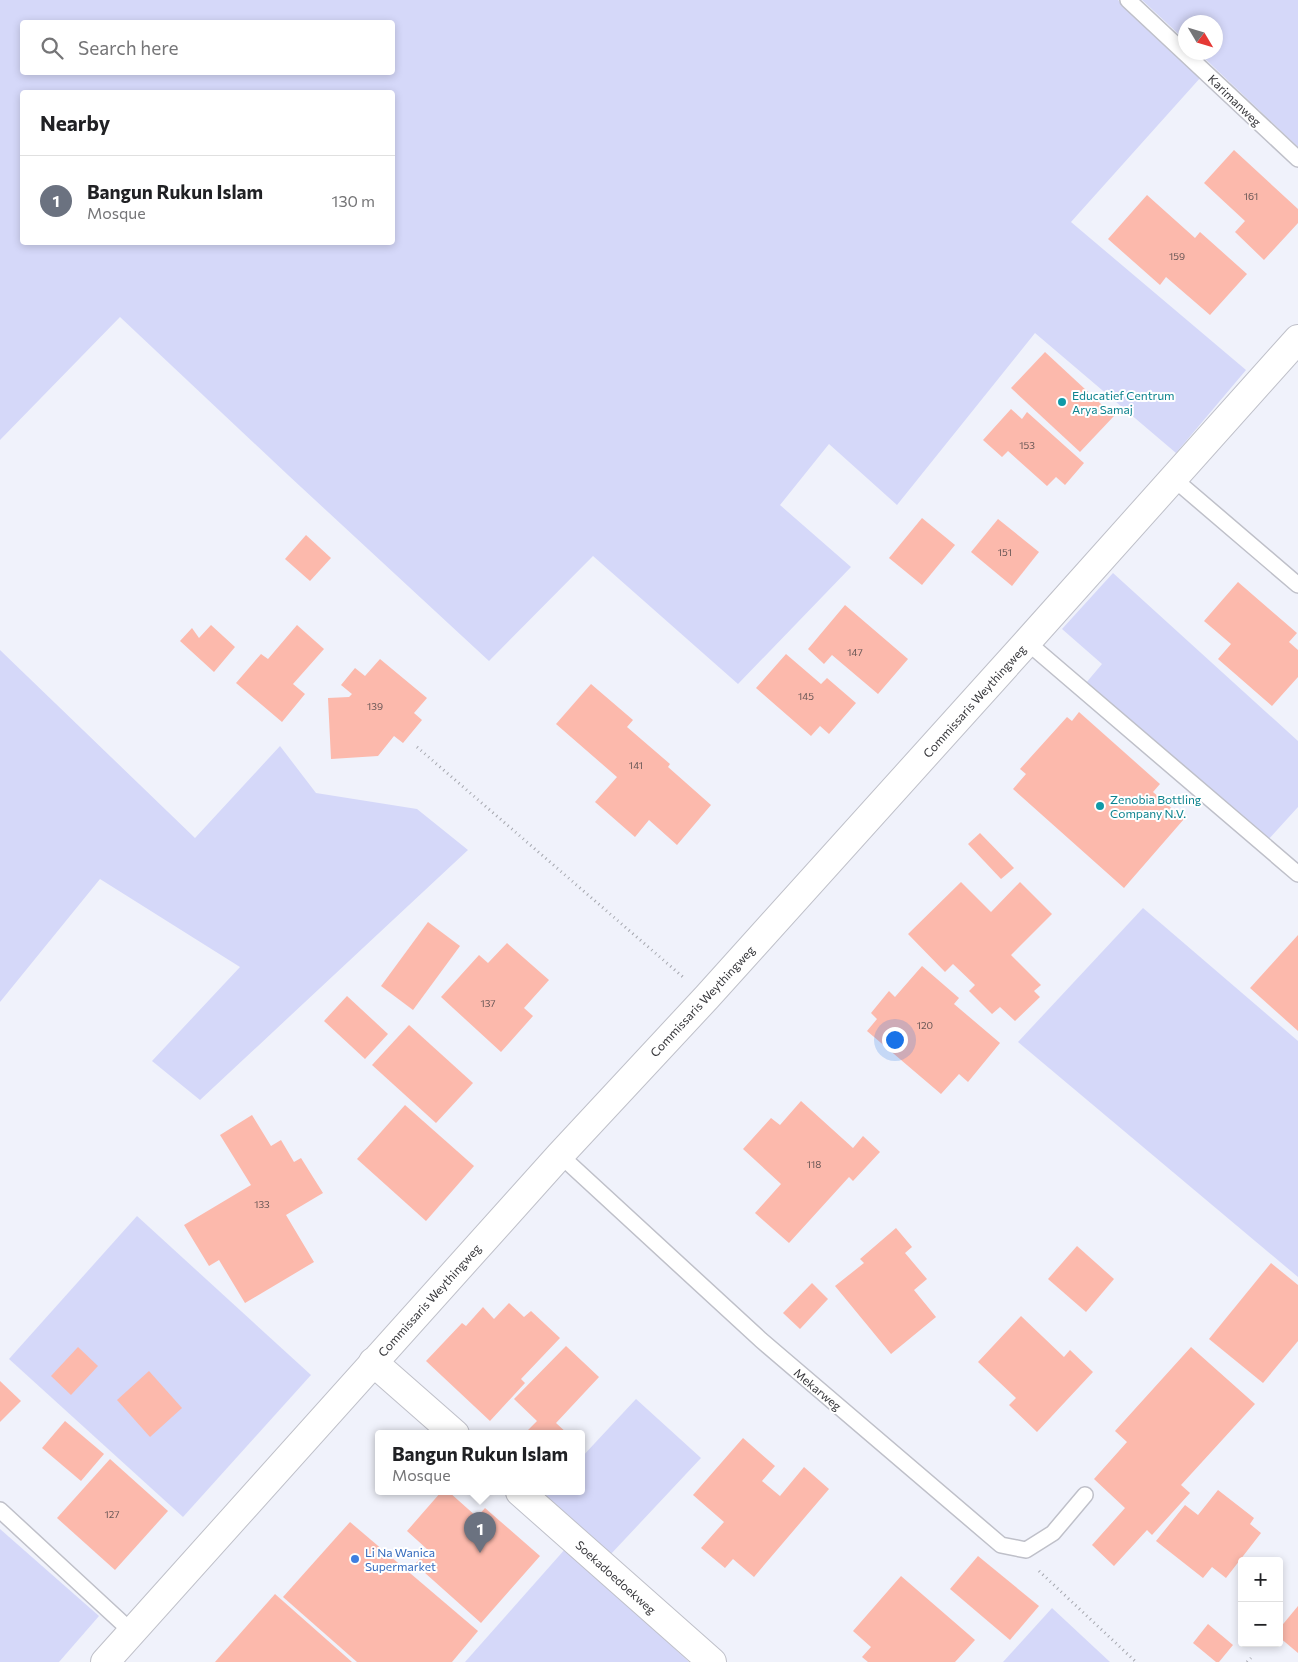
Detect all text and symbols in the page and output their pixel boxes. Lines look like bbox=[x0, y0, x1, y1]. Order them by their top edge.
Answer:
north arrow bbox=[1178, 15, 1223, 60]
search box bbox=[20, 20, 395, 75]
icon: search bbox=[38, 34, 66, 62]
text: Search here bbox=[78, 36, 178, 59]
street label: Karimanweg bbox=[1206, 71, 1265, 129]
text: Nearby bbox=[40, 110, 110, 135]
text: Bangun Rukun Islam bbox=[87, 180, 263, 203]
house number: 161 bbox=[1244, 190, 1258, 202]
text: 1 bbox=[52, 191, 60, 210]
text: 130 m bbox=[332, 191, 375, 210]
text: Mosque bbox=[87, 203, 146, 222]
house number: 159 bbox=[1169, 250, 1185, 262]
place label: Educatief Centrum Arya Samaj bbox=[1072, 388, 1175, 416]
marker: Educatief Centrum Arya Samaj bbox=[1056, 396, 1068, 408]
house number: 153 bbox=[1019, 439, 1035, 451]
house number: 151 bbox=[998, 546, 1012, 558]
street label: Commissaris Weythingweg bbox=[920, 642, 1029, 760]
house number: 147 bbox=[847, 646, 863, 658]
house number: 145 bbox=[798, 690, 814, 702]
house number: 139 bbox=[367, 700, 383, 712]
house number: 141 bbox=[629, 759, 643, 771]
place label: Zenobia Bottling Company N.V. bbox=[1110, 792, 1202, 820]
marker: Zenobia Bottling Company N.V. bbox=[1094, 800, 1106, 812]
street label: Commissaris Weythingweg bbox=[647, 942, 757, 1059]
house number: 137 bbox=[480, 997, 496, 1009]
house number: 120 bbox=[917, 1019, 933, 1031]
your location bbox=[882, 1027, 908, 1053]
house number: 118 bbox=[807, 1158, 821, 1170]
house number: 133 bbox=[254, 1198, 270, 1210]
street label: Commissaris Weythingweg bbox=[375, 1241, 484, 1359]
street label: Mekarweg bbox=[791, 1365, 845, 1413]
popup bbox=[375, 1430, 585, 1495]
text: Bangun Rukun Islam bbox=[392, 1442, 568, 1465]
text: Mosque bbox=[392, 1465, 451, 1484]
house number: 127 bbox=[104, 1508, 120, 1520]
pin: 1 bbox=[464, 1512, 496, 1553]
street label: Soekadoedoekweg bbox=[573, 1537, 659, 1617]
place label: Li Na Wanica Supermarket bbox=[365, 1545, 436, 1573]
marker: Li Na Wanica Supermarket bbox=[349, 1553, 361, 1565]
map controls bbox=[1238, 1557, 1283, 1647]
button: + bbox=[1238, 1557, 1283, 1602]
button: − bbox=[1238, 1602, 1283, 1647]

